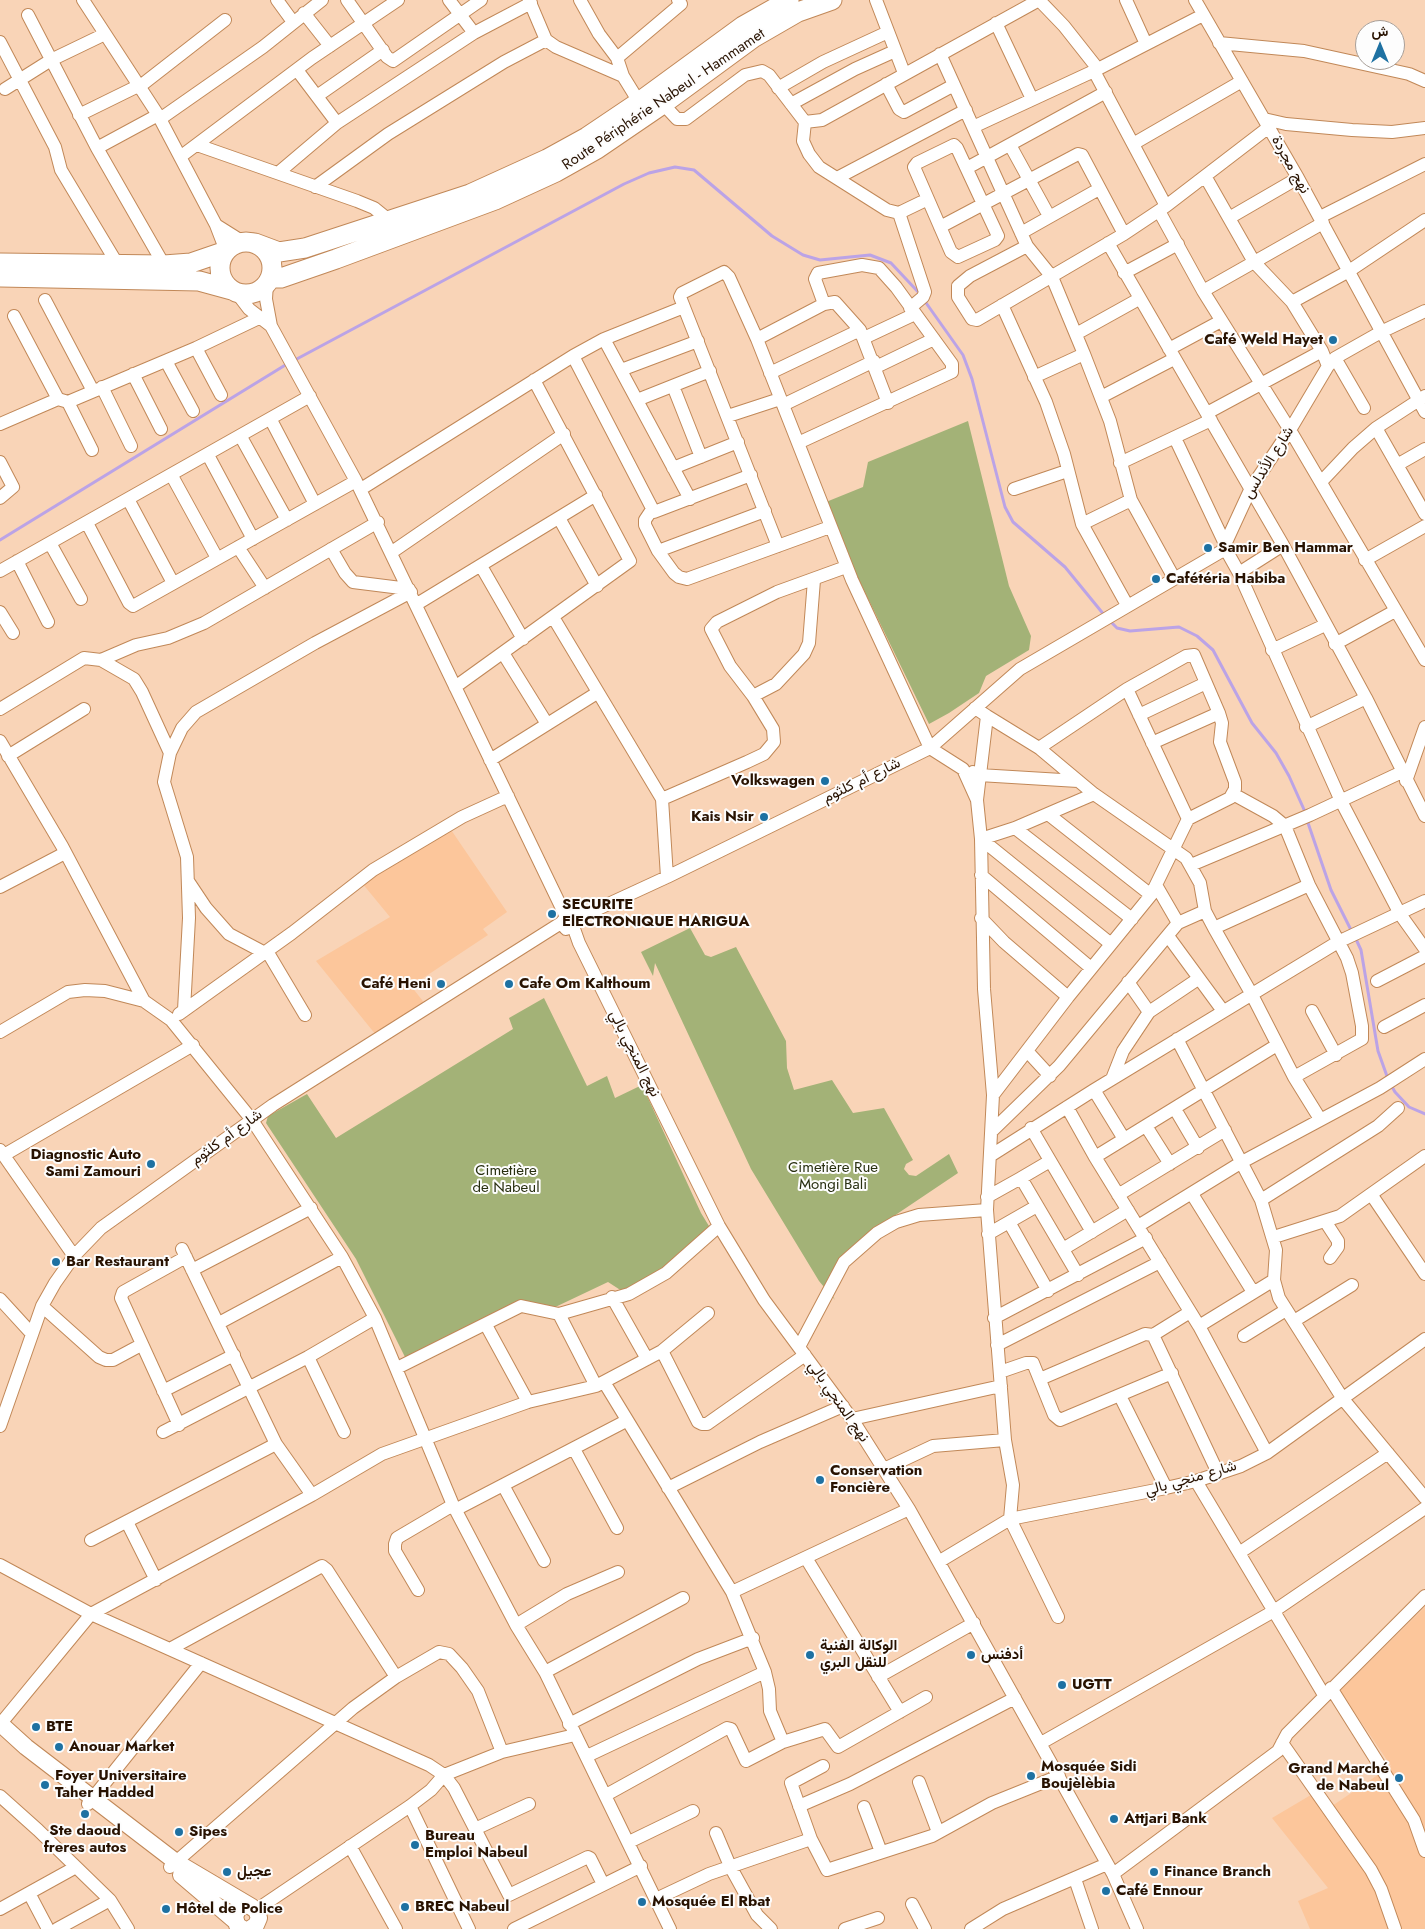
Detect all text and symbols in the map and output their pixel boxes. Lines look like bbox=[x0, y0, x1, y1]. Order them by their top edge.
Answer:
north arrow bbox=[1355, 20, 1405, 70]
text: ش bbox=[1372, 21, 1388, 41]
street label: Route Périphérie Nabeul - Hammamet bbox=[559, 25, 769, 175]
street label: نهج مجردة bbox=[1267, 133, 1313, 197]
place label: Café Weld Hayet bbox=[1204, 331, 1323, 349]
marker: Café Weld Hayet bbox=[1327, 334, 1339, 346]
street label: شارع الأندلس bbox=[1240, 424, 1298, 502]
place label: Samir Ben Hammar bbox=[1218, 539, 1353, 557]
marker: Samir Ben Hammar bbox=[1202, 542, 1214, 554]
place label: Cafétéria Habiba bbox=[1166, 570, 1285, 588]
marker: Cafétéria Habiba bbox=[1150, 573, 1162, 585]
street label: شارع أم كلثوم bbox=[820, 755, 904, 807]
place label: Volkswagen bbox=[731, 772, 815, 790]
marker: Volkswagen bbox=[819, 775, 831, 787]
place label: Kais Nsir bbox=[691, 808, 754, 826]
marker: Kais Nsir bbox=[758, 811, 770, 823]
place label: SECURITE ElECTRONIQUE HARIGUA bbox=[562, 896, 749, 931]
marker: SECURITE ElECTRONIQUE HARIGUA bbox=[546, 908, 558, 920]
place label: Café Heni bbox=[361, 975, 431, 993]
place label: Cafe Om Kalthoum bbox=[519, 975, 651, 993]
marker: Café Heni bbox=[435, 978, 447, 990]
marker: Cafe Om Kalthoum bbox=[503, 978, 515, 990]
street label: نهج المنجي بالي bbox=[604, 1008, 664, 1100]
street label: شارع أم كلثوم bbox=[188, 1106, 266, 1170]
place label: Diagnostic Auto Sami Zamouri bbox=[31, 1146, 141, 1181]
marker: Diagnostic Auto Sami Zamouri bbox=[145, 1158, 157, 1170]
park label: Cimetière Rue Mongi Bali bbox=[788, 1159, 878, 1194]
park label: Cimetière de Nabeul bbox=[472, 1162, 540, 1197]
place label: Bar Restaurant bbox=[66, 1253, 169, 1271]
marker: Bar Restaurant bbox=[50, 1256, 62, 1268]
street label: نهج المنجي بالي bbox=[803, 1358, 873, 1446]
street label: شارع منجي بالي bbox=[1143, 1457, 1239, 1501]
place label: Conservation Foncière bbox=[830, 1462, 922, 1497]
marker: Conservation Foncière bbox=[814, 1474, 826, 1486]
place label: الوكالة الفنية للنقل البري bbox=[820, 1637, 897, 1672]
place label: أدفنس bbox=[981, 1646, 1023, 1664]
marker: الوكالة الفنية للنقل البري bbox=[804, 1649, 816, 1661]
marker: أدفنس bbox=[965, 1649, 977, 1661]
place label: UGTT bbox=[1072, 1676, 1112, 1694]
marker: UGTT bbox=[1056, 1679, 1068, 1691]
place label: BTE bbox=[46, 1718, 73, 1736]
marker: BTE bbox=[30, 1721, 42, 1733]
place label: Anouar Market bbox=[69, 1738, 174, 1756]
marker: Anouar Market bbox=[53, 1741, 65, 1753]
place label: Mosquée Sidi Boujèlèbia bbox=[1041, 1758, 1137, 1793]
place label: Grand Marché de Nabeul bbox=[1288, 1760, 1389, 1795]
place label: Foyer Universitaire Taher Hadded bbox=[55, 1767, 187, 1802]
marker: Mosquée Sidi Boujèlèbia bbox=[1025, 1770, 1037, 1782]
marker: Grand Marché de Nabeul bbox=[1393, 1772, 1405, 1784]
marker: Foyer Universitaire Taher Hadded bbox=[39, 1779, 51, 1791]
marker: Ste daoud freres autos bbox=[79, 1808, 91, 1820]
place label: Attjari Bank bbox=[1124, 1810, 1207, 1828]
marker: Attjari Bank bbox=[1108, 1813, 1120, 1825]
place label: Ste daoud freres autos bbox=[44, 1822, 126, 1857]
place label: Sipes bbox=[189, 1823, 227, 1841]
marker: Sipes bbox=[173, 1826, 185, 1838]
place label: Bureau Emploi Nabeul bbox=[425, 1827, 528, 1862]
marker: Bureau Emploi Nabeul bbox=[409, 1839, 421, 1851]
place label: عجيل bbox=[237, 1863, 271, 1881]
place label: Finance Branch bbox=[1164, 1863, 1271, 1881]
marker: عجيل bbox=[221, 1866, 233, 1878]
marker: Finance Branch bbox=[1148, 1866, 1160, 1878]
place label: Café Ennour bbox=[1116, 1882, 1203, 1900]
marker: Café Ennour bbox=[1100, 1885, 1112, 1897]
place label: Mosquée El Rbat bbox=[652, 1893, 770, 1911]
marker: Mosquée El Rbat bbox=[636, 1896, 648, 1908]
place label: BREC Nabeul bbox=[415, 1898, 509, 1916]
place label: Hôtel de Police bbox=[176, 1900, 283, 1918]
marker: BREC Nabeul bbox=[399, 1901, 411, 1913]
marker: Hôtel de Police bbox=[160, 1903, 172, 1915]

